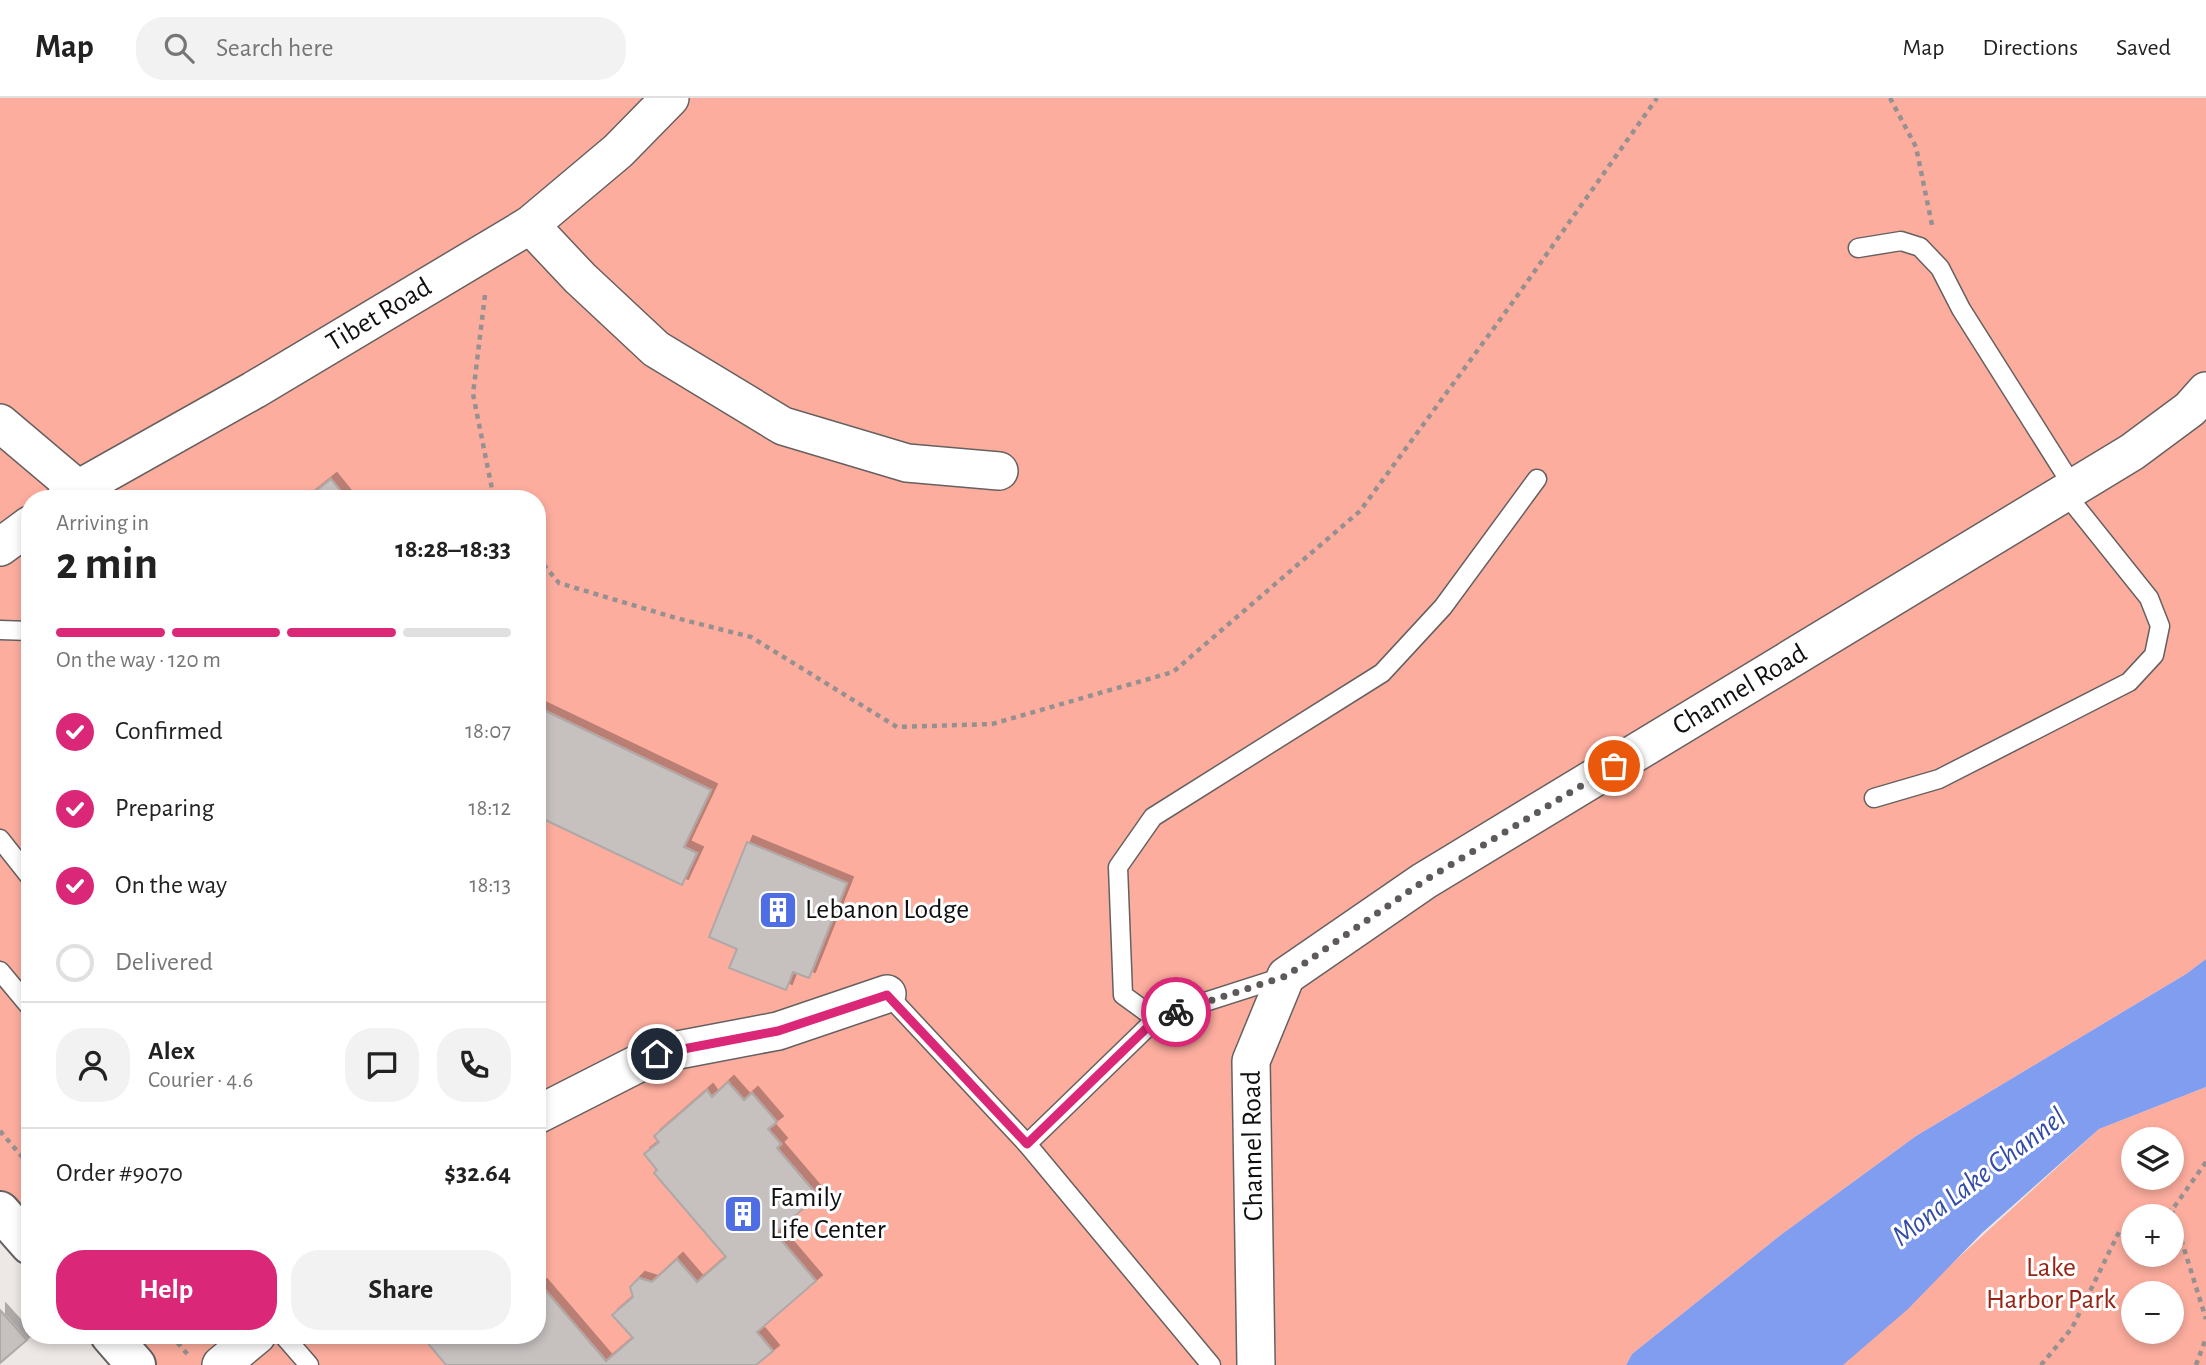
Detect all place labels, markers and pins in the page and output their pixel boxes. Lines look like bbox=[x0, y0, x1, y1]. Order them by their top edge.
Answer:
pin bbox=[1584, 736, 1644, 796]
building icon: Lebanon Lodge bbox=[757, 889, 799, 931]
place label: Lebanon Lodge bbox=[805, 896, 969, 924]
pin bbox=[627, 1024, 687, 1084]
place label: Family Life Center bbox=[770, 1184, 886, 1244]
building icon: Family Life Center bbox=[722, 1193, 764, 1235]

